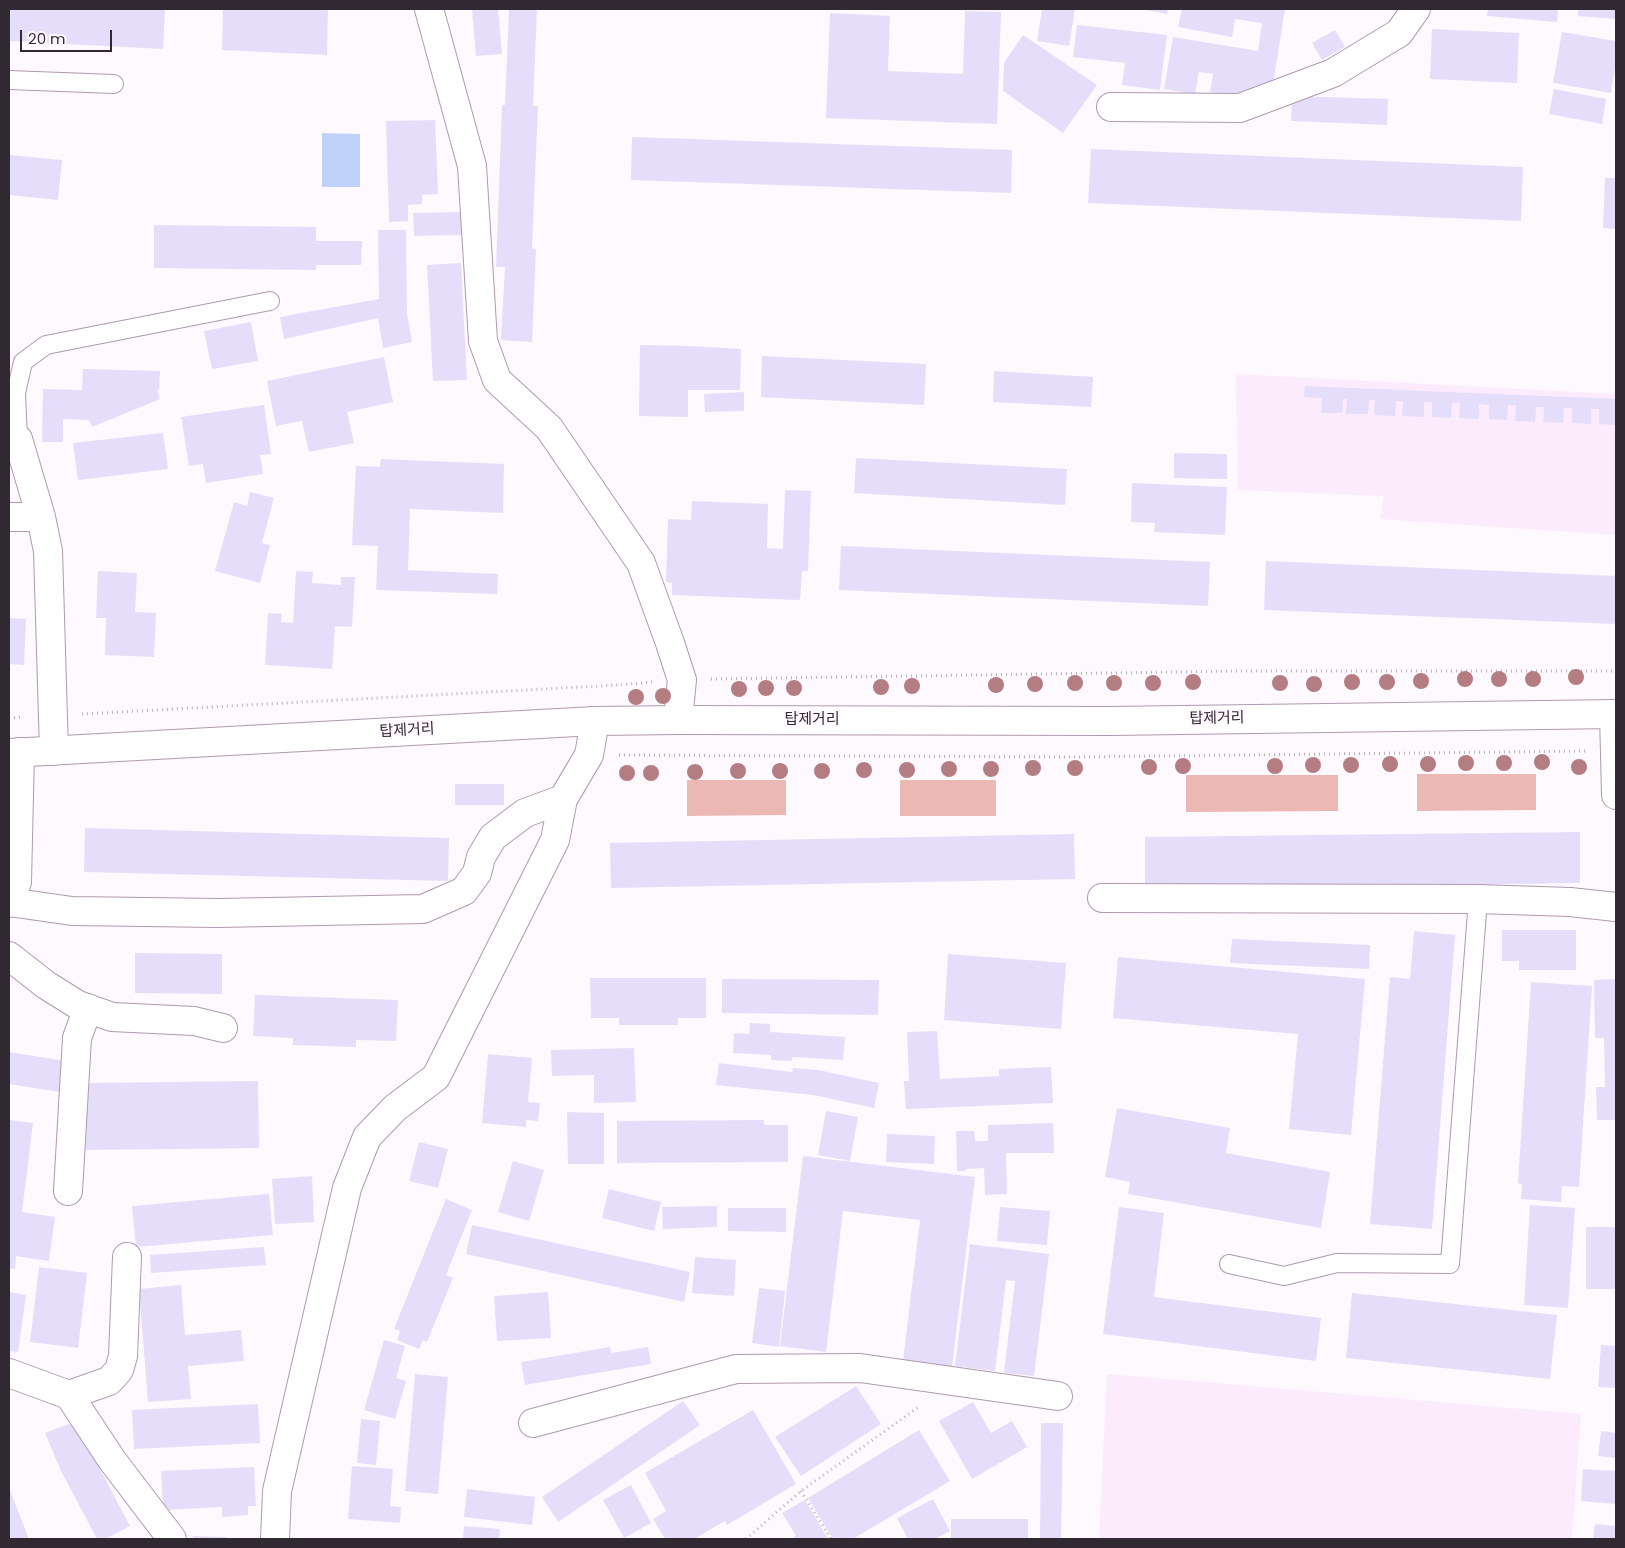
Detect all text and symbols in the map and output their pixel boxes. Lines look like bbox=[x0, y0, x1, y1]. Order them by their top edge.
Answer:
scale bar bbox=[22, 20, 115, 52]
text: 20 m bbox=[28, 28, 66, 49]
street label: 탑제거리 bbox=[1189, 710, 1245, 728]
street label: 탑제거리 bbox=[784, 711, 840, 729]
street label: 탑제거리 bbox=[379, 721, 435, 741]

